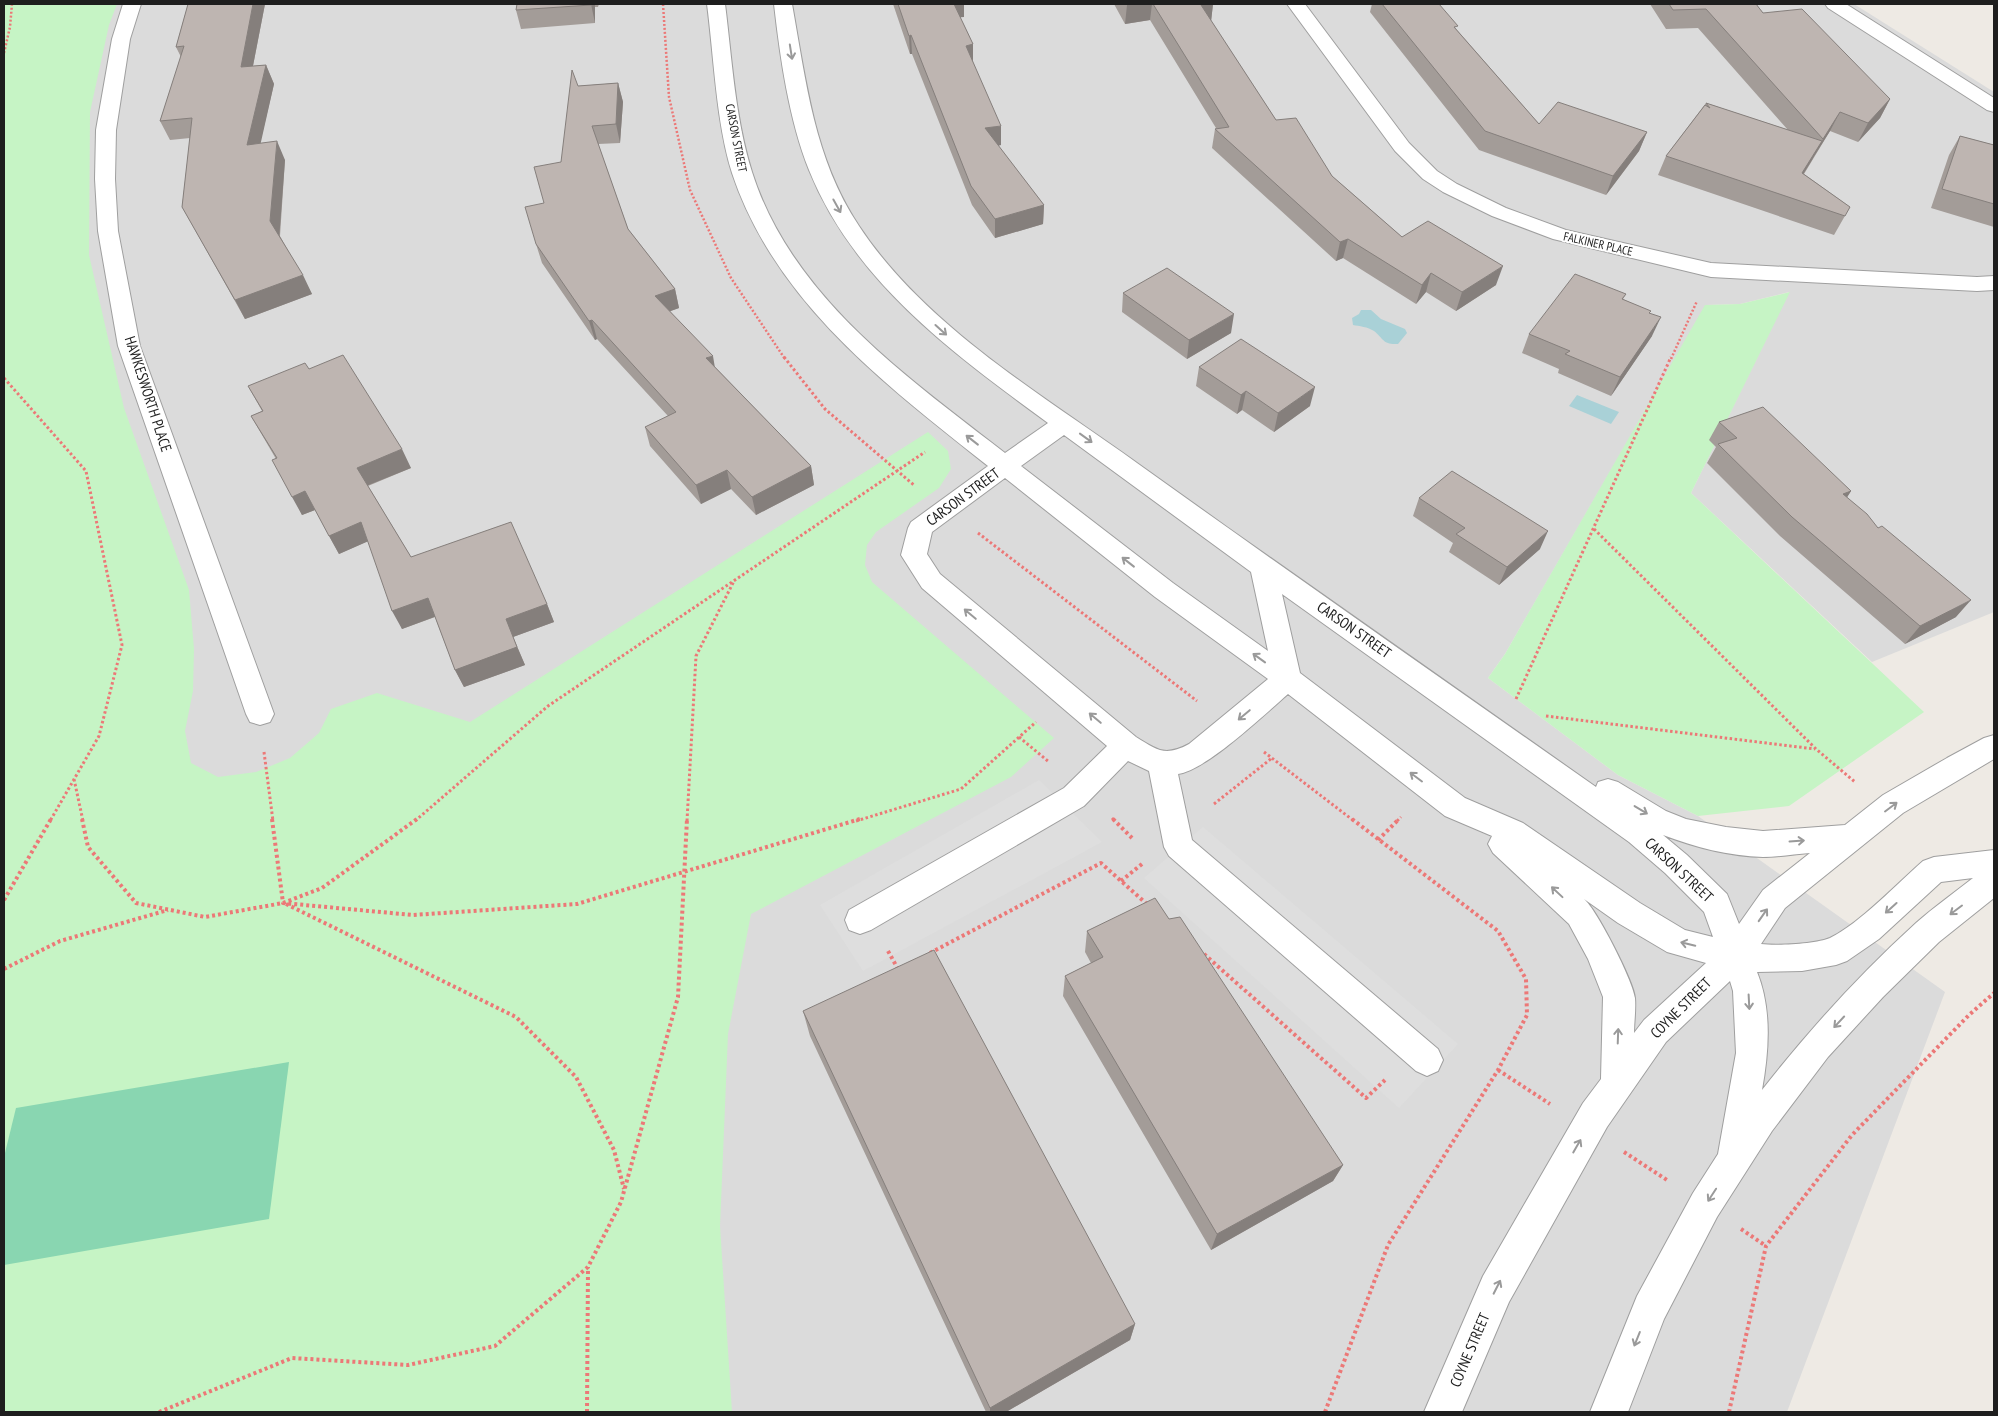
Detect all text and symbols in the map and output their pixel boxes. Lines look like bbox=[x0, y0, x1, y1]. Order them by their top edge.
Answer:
one-way arrow bbox=[787, 43, 797, 59]
street label: CARSON STREET bbox=[723, 102, 751, 174]
one-way arrow bbox=[833, 199, 843, 213]
street label: FALKINER PLACE bbox=[1562, 228, 1634, 259]
one-way arrow bbox=[935, 325, 948, 336]
street label: HAWKESWORTH PLACE bbox=[121, 333, 176, 454]
one-way arrow bbox=[1079, 432, 1092, 443]
one-way arrow bbox=[966, 434, 979, 445]
street label: CARSON STREET bbox=[922, 463, 1004, 530]
one-way arrow bbox=[1121, 556, 1134, 567]
street label: CARSON STREET bbox=[1313, 597, 1395, 662]
one-way arrow bbox=[964, 608, 977, 620]
one-way arrow bbox=[1252, 653, 1266, 663]
one-way arrow bbox=[1238, 709, 1251, 720]
one-way arrow bbox=[1089, 713, 1102, 724]
one-way arrow bbox=[1409, 772, 1423, 782]
one-way arrow bbox=[1884, 802, 1898, 812]
one-way arrow bbox=[1633, 806, 1647, 816]
street label: CARSON STREET bbox=[1641, 833, 1718, 906]
one-way arrow bbox=[1789, 836, 1805, 846]
one-way arrow bbox=[1551, 886, 1564, 898]
one-way arrow bbox=[1884, 903, 1897, 914]
one-way arrow bbox=[1950, 905, 1963, 916]
one-way arrow bbox=[1758, 909, 1768, 923]
one-way arrow bbox=[1680, 939, 1696, 948]
street label: COYNE STREET bbox=[1646, 973, 1715, 1042]
one-way arrow bbox=[1745, 993, 1754, 1009]
one-way arrow bbox=[1833, 1016, 1845, 1029]
one-way arrow bbox=[1614, 1028, 1623, 1044]
one-way arrow bbox=[1572, 1138, 1582, 1153]
one-way arrow bbox=[1706, 1188, 1716, 1202]
one-way arrow bbox=[1493, 1280, 1502, 1295]
street label: COYNE STREET bbox=[1445, 1310, 1494, 1390]
one-way arrow bbox=[1632, 1332, 1641, 1347]

